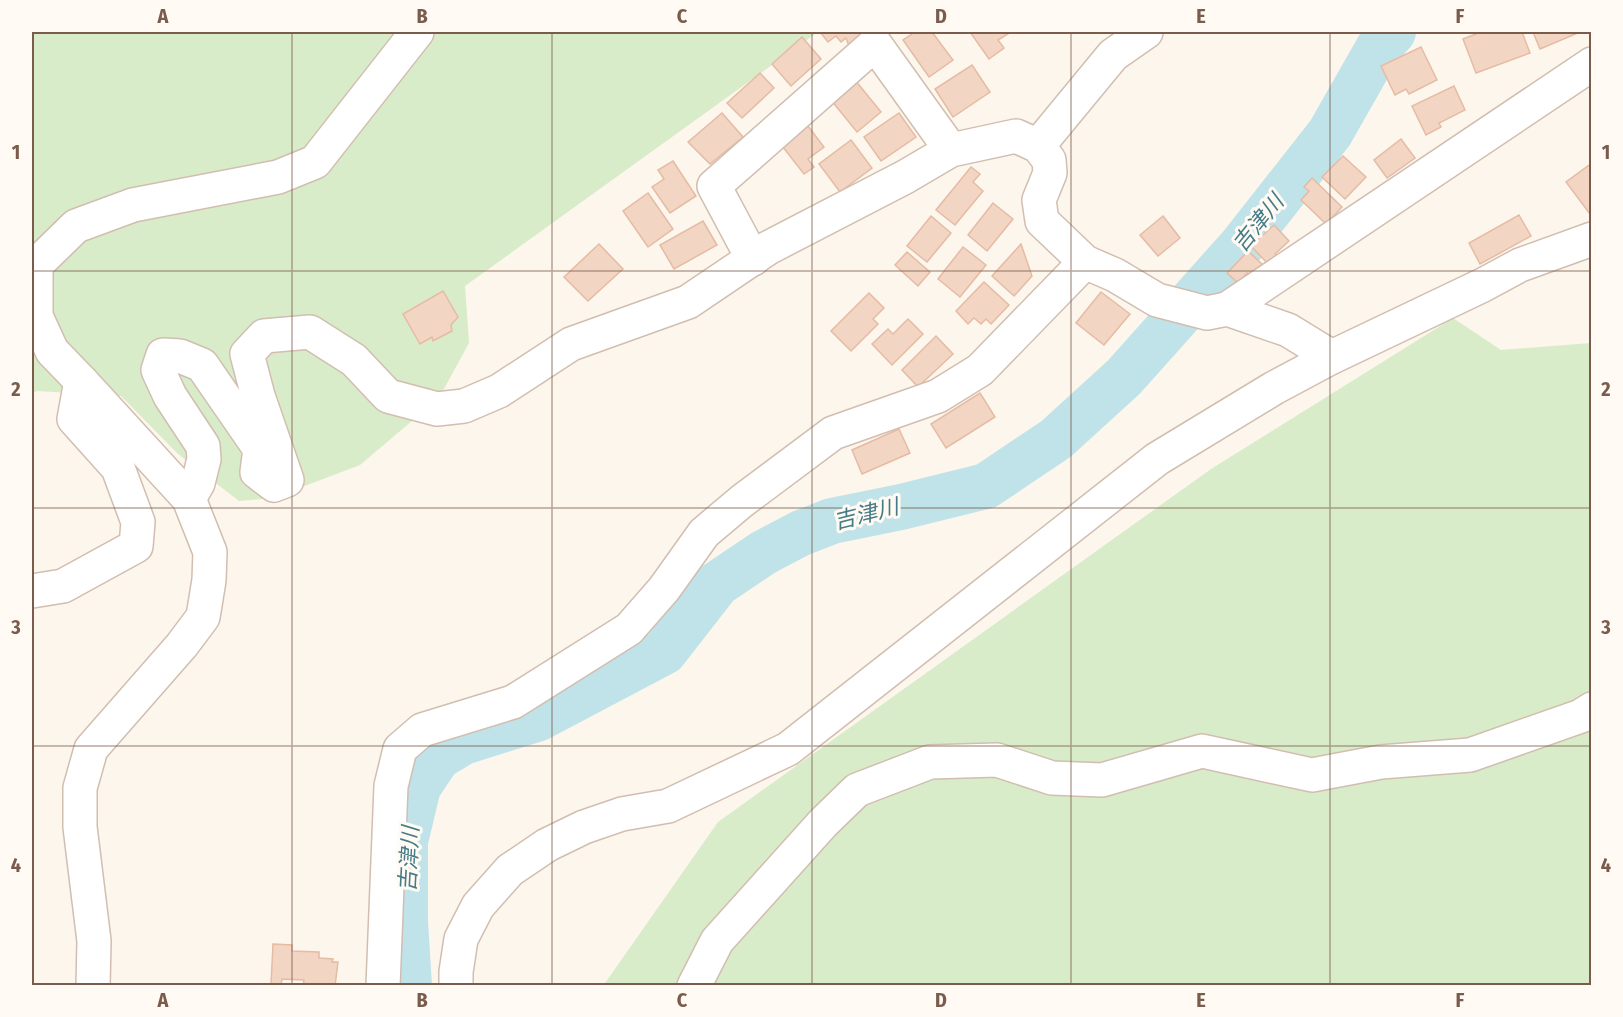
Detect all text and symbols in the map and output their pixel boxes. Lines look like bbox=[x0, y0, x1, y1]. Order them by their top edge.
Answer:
text: A bbox=[157, 4, 170, 28]
text: B bbox=[416, 4, 428, 28]
text: C bbox=[677, 4, 688, 28]
text: D bbox=[935, 4, 947, 28]
text: E bbox=[1196, 4, 1206, 28]
text: F bbox=[1456, 4, 1465, 28]
text: 1 bbox=[12, 140, 20, 164]
text: 1 bbox=[1602, 140, 1610, 164]
water label: 吉津川 bbox=[1227, 187, 1291, 257]
text: 2 bbox=[10, 377, 21, 401]
text: 2 bbox=[1600, 377, 1611, 401]
water label: 吉津川 bbox=[831, 492, 903, 535]
text: 3 bbox=[10, 615, 21, 639]
text: 3 bbox=[1600, 615, 1611, 639]
water label: 吉津川 bbox=[394, 823, 424, 893]
text: 4 bbox=[11, 853, 21, 877]
text: 4 bbox=[1601, 853, 1611, 877]
text: A bbox=[157, 988, 170, 1012]
text: B bbox=[416, 988, 428, 1012]
text: C bbox=[677, 988, 688, 1012]
text: D bbox=[935, 988, 947, 1012]
text: E bbox=[1196, 988, 1206, 1012]
text: F bbox=[1456, 988, 1465, 1012]

